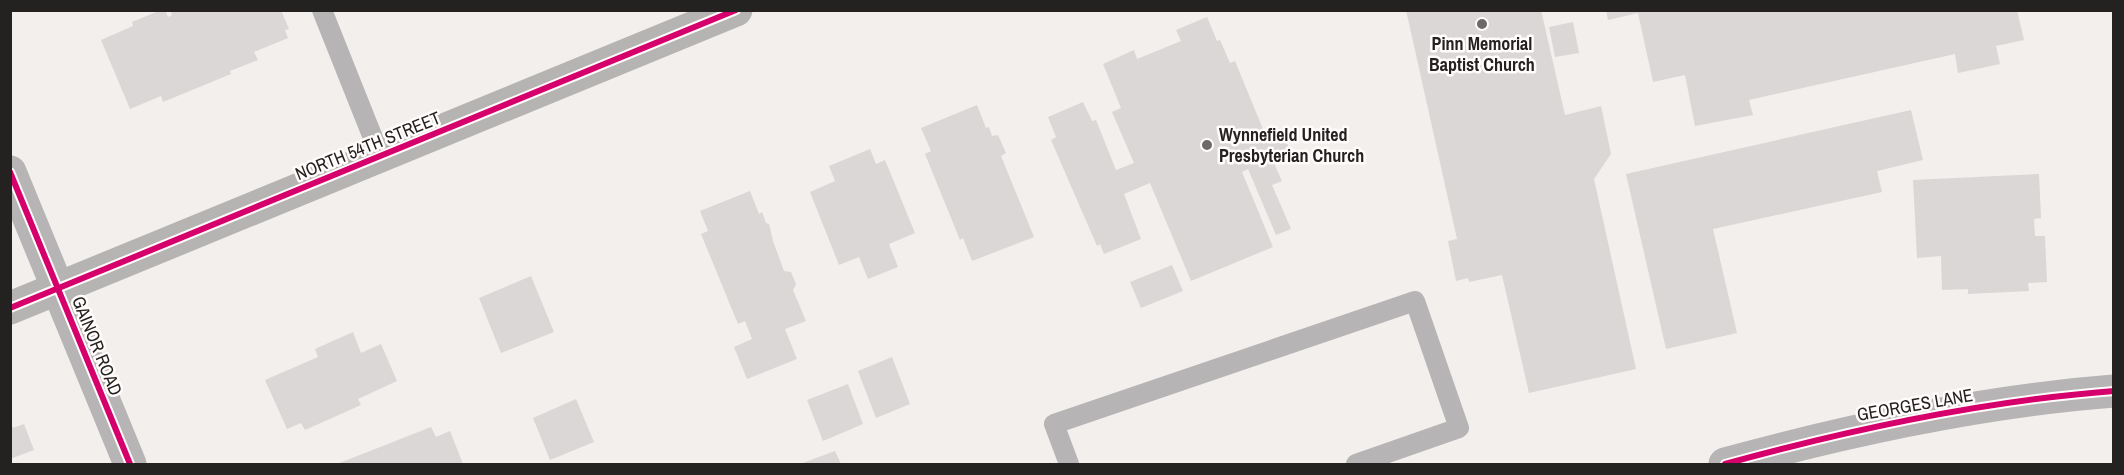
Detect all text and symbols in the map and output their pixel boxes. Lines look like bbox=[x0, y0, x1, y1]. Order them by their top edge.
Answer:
marker: Pinn Memorial Baptist Church bbox=[1475, 17, 1489, 31]
place label: Pinn Memorial Baptist Church bbox=[1429, 31, 1535, 77]
street label: NORTH 54TH STREET bbox=[291, 105, 444, 186]
place label: Wynnefield United Presbyterian Church bbox=[1219, 122, 1364, 168]
marker: Wynnefield United Presbyterian Church bbox=[1200, 138, 1214, 152]
street label: GAINOR ROAD bbox=[66, 292, 129, 399]
street label: GEORGES LANE bbox=[1855, 382, 1975, 427]

